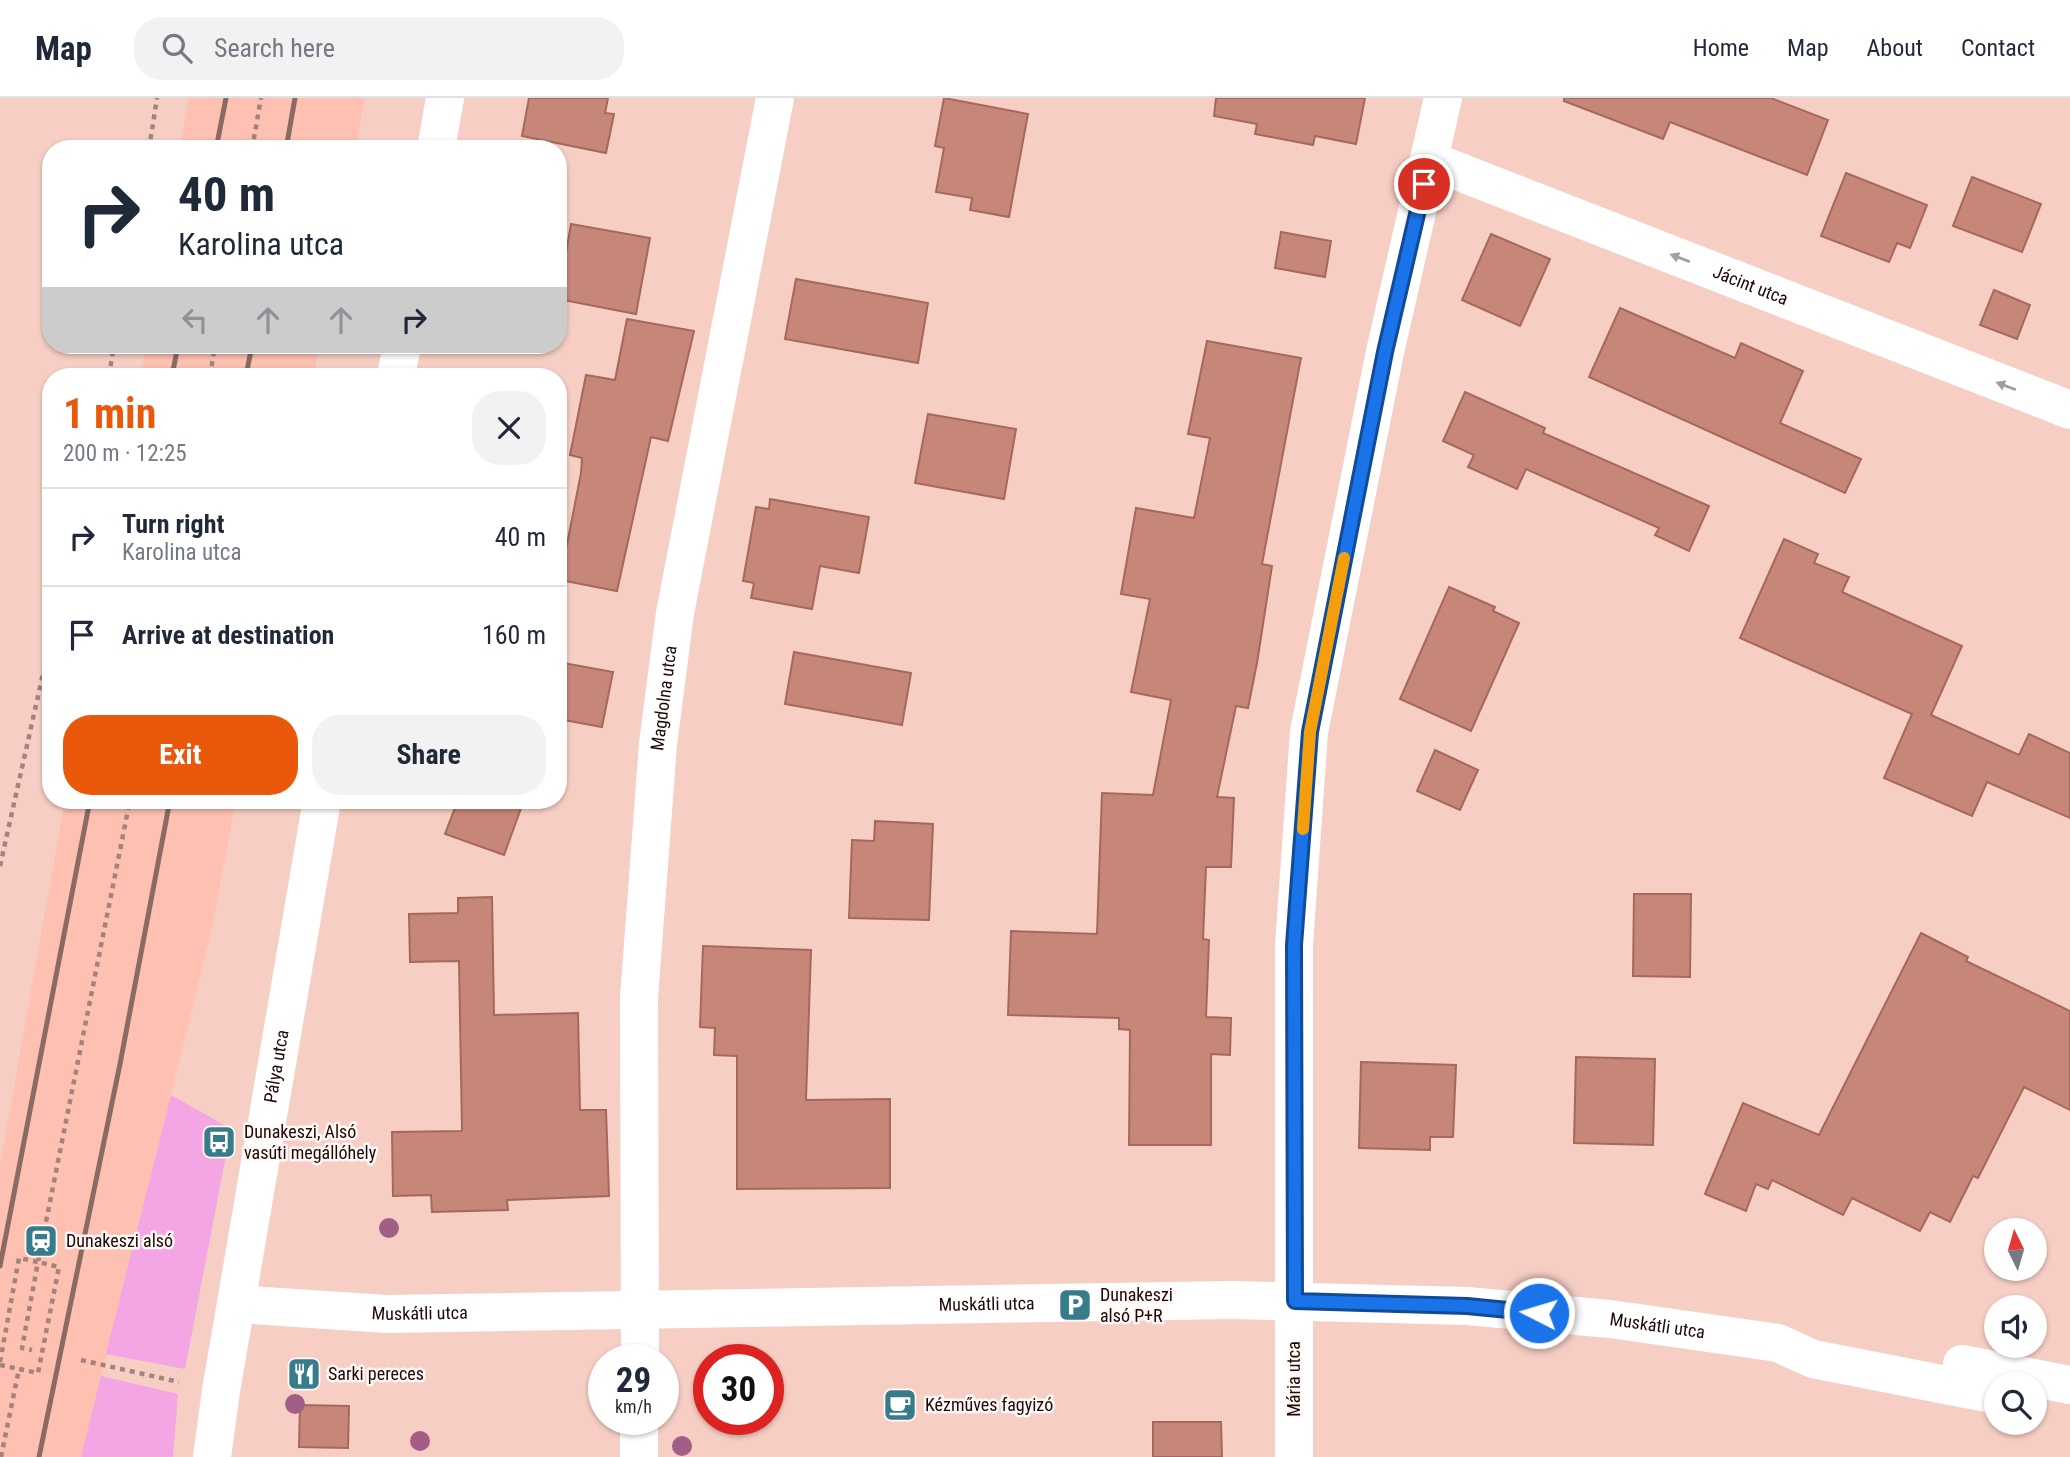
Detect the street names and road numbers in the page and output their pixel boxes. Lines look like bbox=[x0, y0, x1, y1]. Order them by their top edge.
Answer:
street label: Jácint utca bbox=[1710, 261, 1791, 309]
street label: Magdolna utca bbox=[646, 644, 681, 752]
street label: Pálya utca bbox=[259, 1028, 293, 1104]
street label: Muskátli utca bbox=[938, 1292, 1035, 1315]
street label: Muskátli utca bbox=[371, 1302, 468, 1324]
street label: Muskátli utca bbox=[1608, 1308, 1706, 1342]
street label: Mária utca bbox=[1283, 1341, 1304, 1417]

